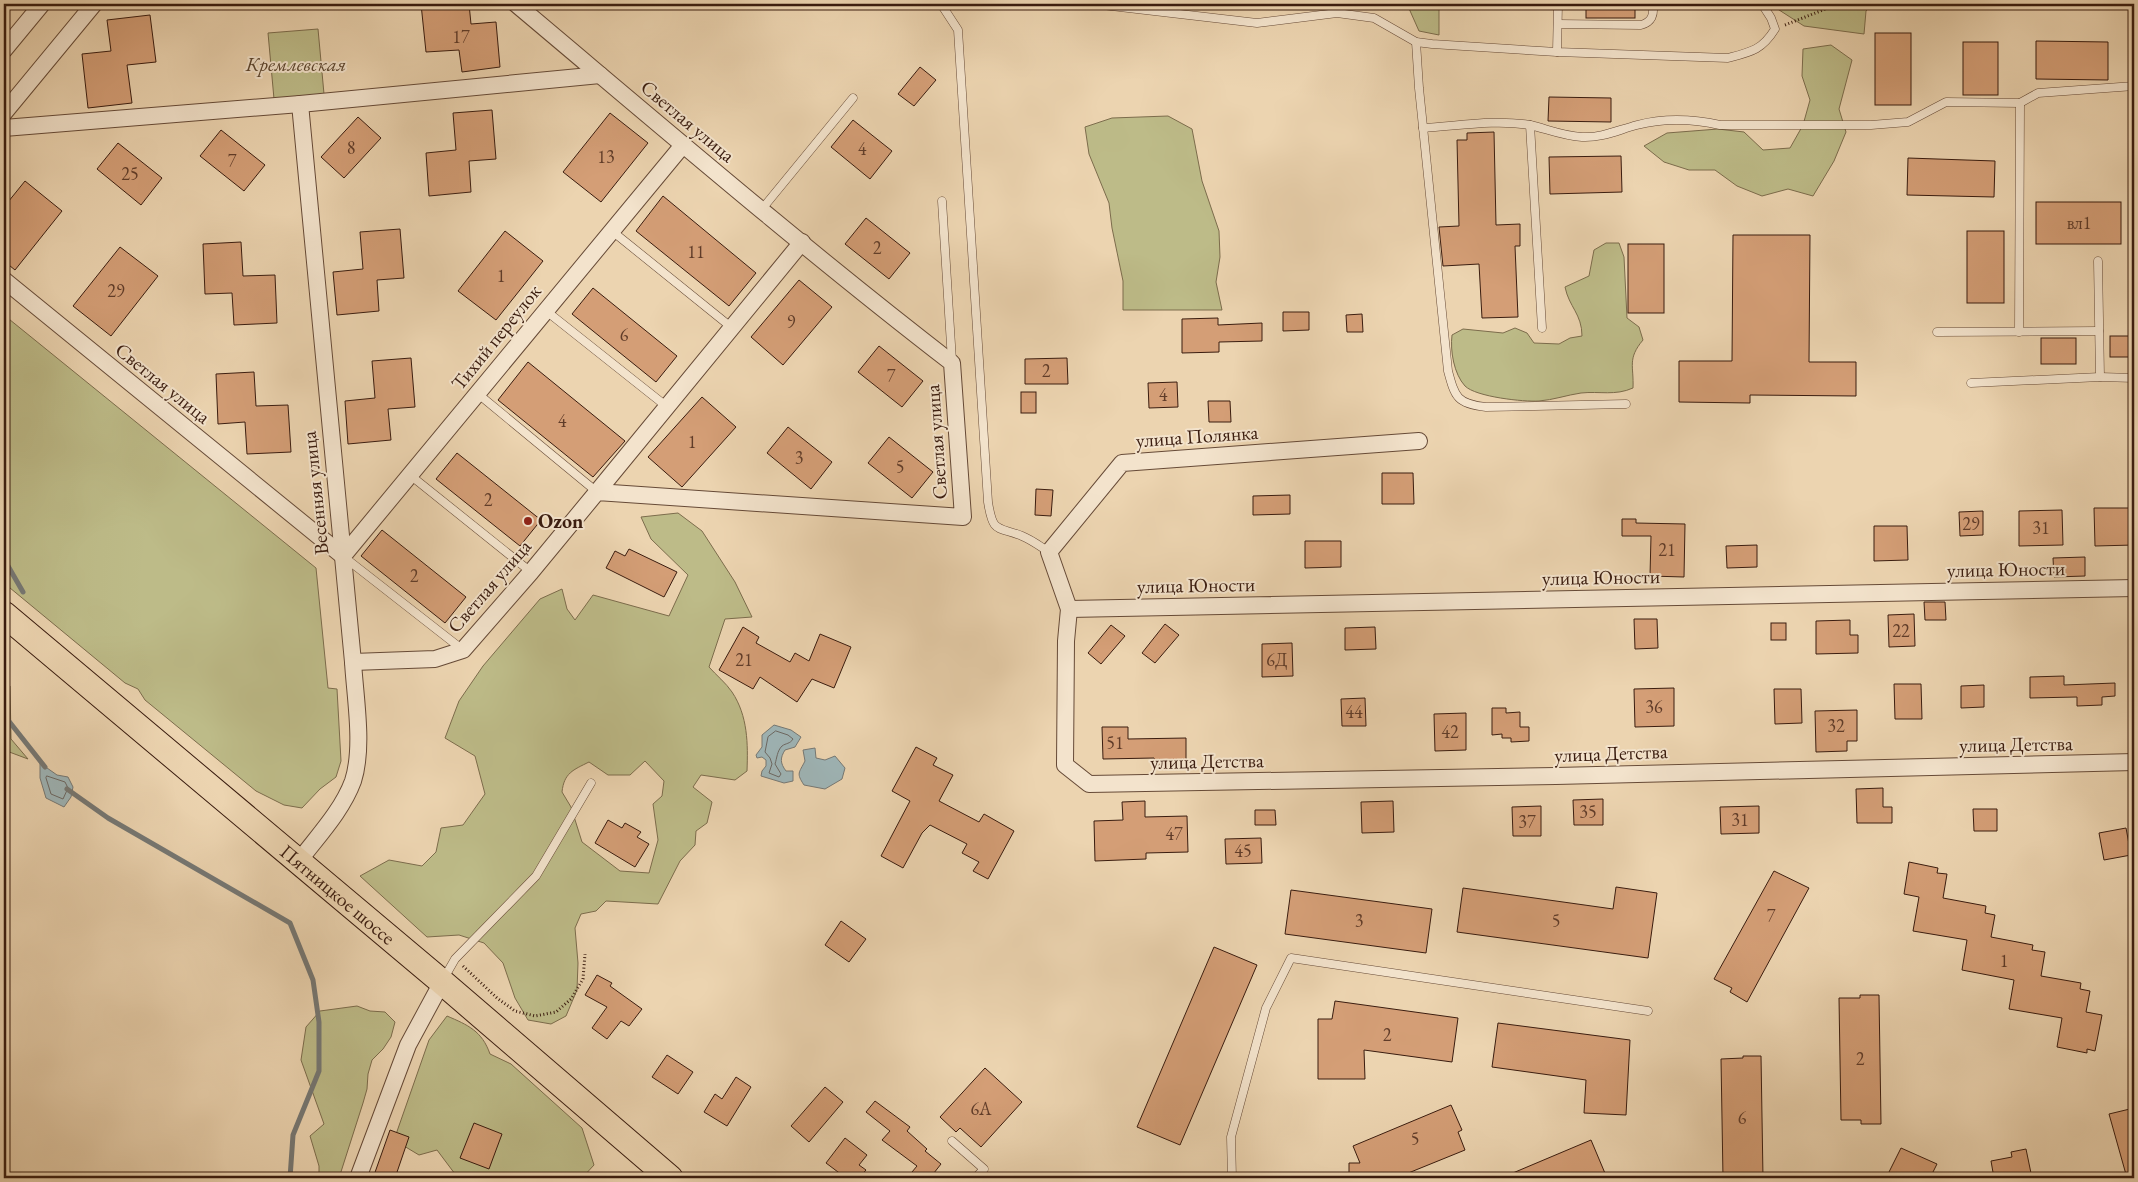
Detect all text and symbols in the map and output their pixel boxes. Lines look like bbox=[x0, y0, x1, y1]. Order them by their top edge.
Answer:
house number: 17 bbox=[452, 25, 470, 48]
park label: Кремлевская bbox=[245, 51, 346, 77]
street label: Светлая улица bbox=[635, 74, 741, 168]
house number: 8 bbox=[347, 136, 355, 159]
house number: 4 bbox=[858, 137, 867, 160]
house number: 13 bbox=[597, 145, 615, 168]
house number: 7 bbox=[228, 149, 237, 172]
house number: 25 bbox=[121, 162, 139, 185]
house number: вл1 bbox=[2067, 211, 2091, 234]
house number: 2 bbox=[873, 236, 882, 259]
house number: 11 bbox=[687, 240, 705, 263]
house number: 1 bbox=[497, 264, 505, 287]
street label: Тихий переулок bbox=[445, 278, 547, 395]
house number: 29 bbox=[107, 279, 125, 302]
house number: 9 bbox=[787, 310, 796, 333]
house number: 6 bbox=[620, 323, 629, 346]
street label: Светлая улица bbox=[110, 337, 216, 429]
house number: 2 bbox=[1042, 359, 1051, 382]
house number: 7 bbox=[887, 364, 896, 387]
house number: 4 bbox=[1159, 383, 1168, 406]
street label: Светлая улица bbox=[919, 384, 953, 500]
house number: 4 bbox=[558, 409, 567, 432]
street label: улица Полянка bbox=[1135, 419, 1259, 453]
street label: Весенняя улица bbox=[296, 430, 334, 556]
house number: 1 bbox=[688, 430, 696, 453]
house number: 3 bbox=[795, 446, 803, 469]
house number: 5 bbox=[896, 455, 904, 478]
house number: 2 bbox=[484, 488, 493, 511]
place label: Ozon bbox=[538, 508, 583, 534]
house number: 29 bbox=[1962, 512, 1980, 535]
marker: Ozon bbox=[522, 515, 534, 527]
house number: 31 bbox=[2032, 516, 2050, 539]
street label: Светлая улица bbox=[441, 534, 537, 638]
house number: 21 bbox=[1658, 538, 1676, 561]
street label: улица Юности bbox=[1947, 555, 2066, 583]
street label: улица Юности bbox=[1542, 563, 1661, 591]
house number: 2 bbox=[410, 564, 419, 587]
street label: улица Юности bbox=[1137, 571, 1256, 599]
house number: 22 bbox=[1892, 619, 1910, 642]
house number: 21 bbox=[735, 648, 753, 671]
house number: 6Д bbox=[1266, 648, 1288, 671]
house number: 36 bbox=[1645, 695, 1663, 718]
house number: 44 bbox=[1345, 700, 1363, 723]
house number: 32 bbox=[1827, 714, 1845, 737]
house number: 42 bbox=[1441, 720, 1459, 743]
street label: улица Детства bbox=[1959, 730, 2073, 758]
house number: 51 bbox=[1106, 731, 1124, 754]
street label: улица Детства bbox=[1554, 738, 1668, 768]
street label: улица Детства bbox=[1150, 747, 1264, 775]
house number: 35 bbox=[1579, 800, 1597, 823]
house number: 31 bbox=[1731, 808, 1749, 831]
house number: 37 bbox=[1518, 810, 1536, 833]
house number: 47 bbox=[1165, 822, 1183, 845]
street label: Пятницкое шоссе bbox=[275, 839, 401, 951]
house number: 45 bbox=[1234, 839, 1252, 862]
house number: 7 bbox=[1767, 904, 1776, 927]
house number: 3 bbox=[1355, 909, 1363, 932]
house number: 5 bbox=[1552, 909, 1560, 932]
house number: 1 bbox=[2000, 949, 2008, 972]
house number: 2 bbox=[1383, 1023, 1392, 1046]
house number: 2 bbox=[1856, 1047, 1865, 1070]
house number: 6А bbox=[970, 1097, 992, 1120]
house number: 6 bbox=[1738, 1106, 1747, 1129]
house number: 5 bbox=[1411, 1127, 1419, 1150]

